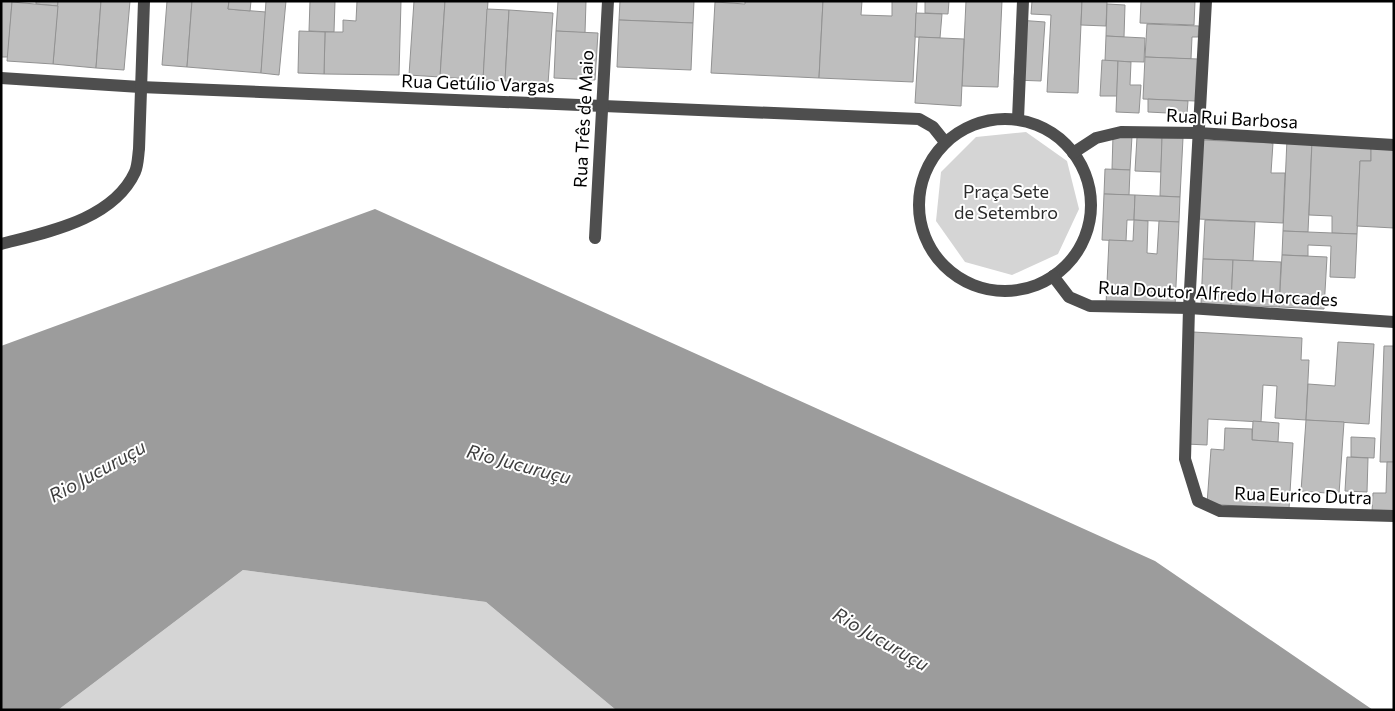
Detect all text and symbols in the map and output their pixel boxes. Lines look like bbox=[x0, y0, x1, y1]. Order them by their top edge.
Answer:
street label: Rua Três de Maio bbox=[568, 49, 598, 188]
street label: Rua Getúlio Vargas bbox=[401, 69, 555, 97]
street label: Rua Rui Barbosa bbox=[1166, 104, 1299, 132]
park label: Praça Sete de Setembro bbox=[954, 180, 1058, 223]
street label: Rua Doutor Alfredo Horcades bbox=[1098, 276, 1339, 310]
water label: Rio Jucuruçu bbox=[44, 434, 149, 507]
water label: Rio Jucuruçu bbox=[464, 439, 574, 489]
street label: Rua Eurico Dutra bbox=[1234, 482, 1372, 508]
water label: Rio Jucuruçu bbox=[829, 602, 934, 675]

